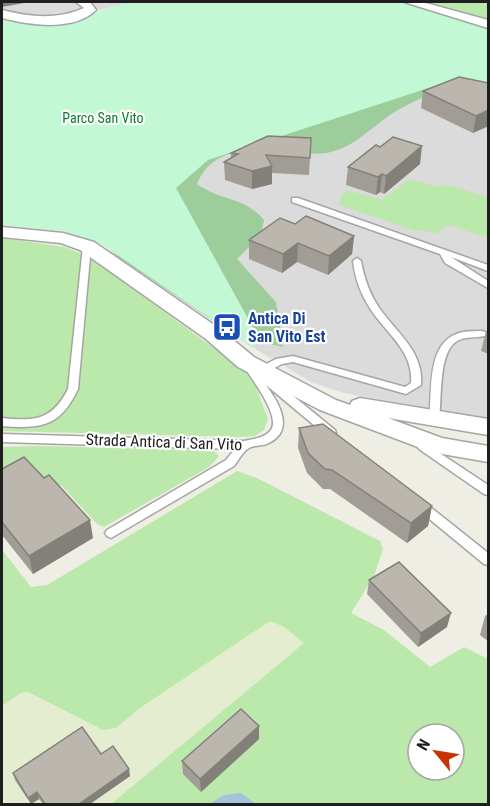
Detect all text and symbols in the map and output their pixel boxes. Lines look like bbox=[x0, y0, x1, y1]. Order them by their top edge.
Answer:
park label: Parco San Vito bbox=[62, 110, 144, 126]
place label: Antica Di San Vito Est bbox=[248, 309, 325, 346]
bus stop icon: Antica Di San Vito Est bbox=[211, 311, 243, 343]
street label: Strada Antica di San Vito bbox=[85, 430, 243, 454]
north arrow bbox=[406, 722, 466, 782]
text: N bbox=[413, 736, 434, 754]

